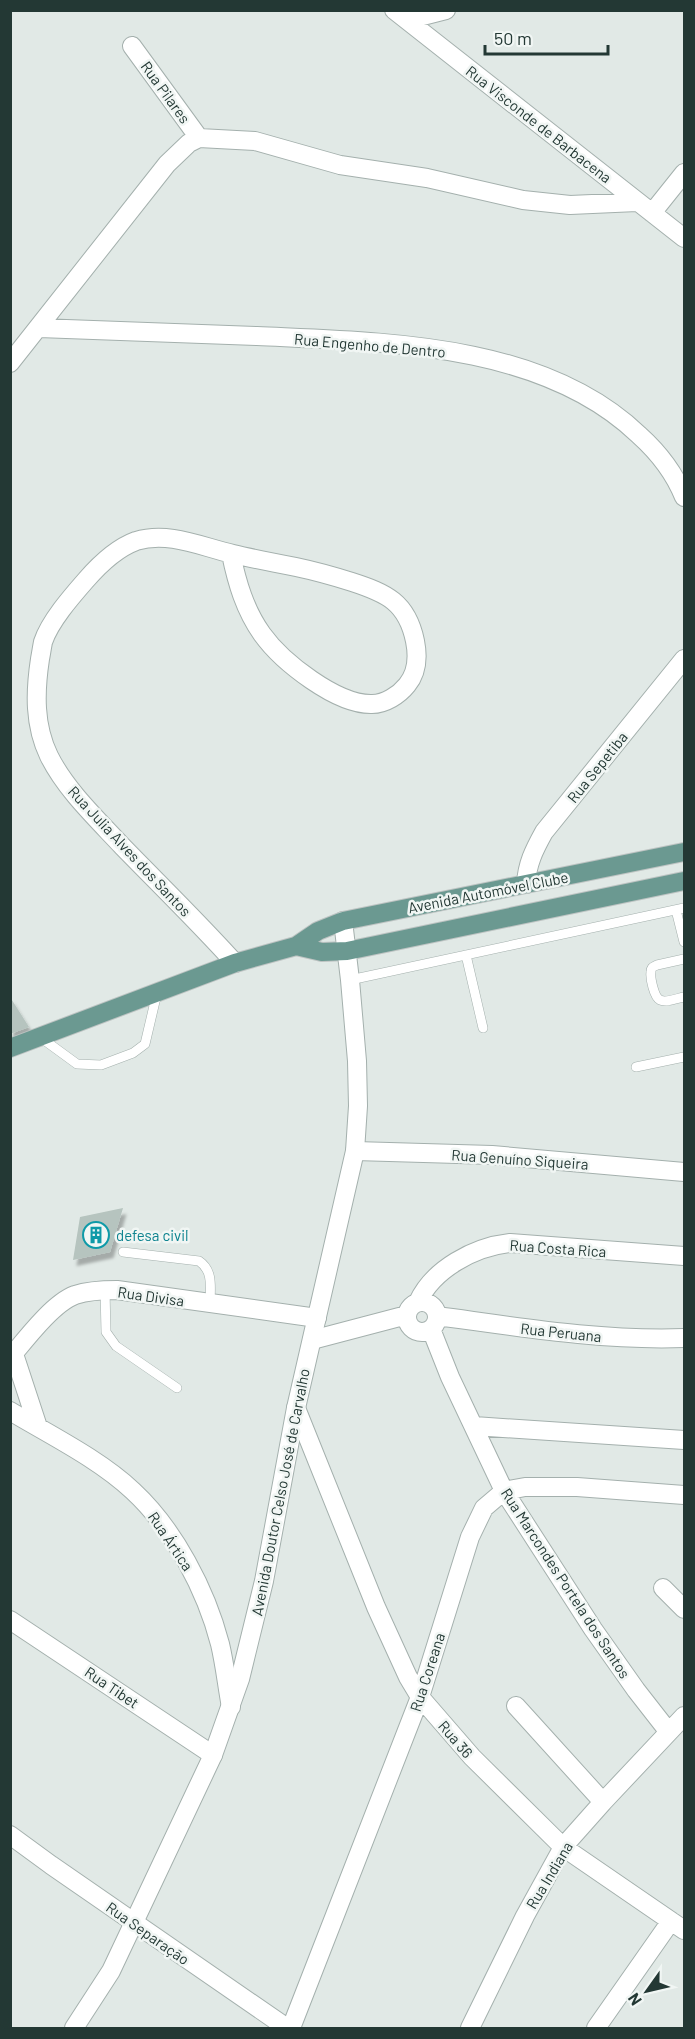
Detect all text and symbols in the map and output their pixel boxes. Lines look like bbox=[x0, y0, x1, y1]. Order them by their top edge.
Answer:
scale bar bbox=[485, 18, 608, 56]
text: 50 m bbox=[494, 27, 532, 49]
street label: Rua Pilares bbox=[138, 58, 194, 126]
street label: Rua Visconde de Barbacena bbox=[463, 62, 615, 186]
street label: Rua Engenho de Dentro bbox=[294, 329, 446, 361]
street label: Rua Sepetiba bbox=[563, 728, 631, 806]
street label: Rua Julia Alves dos Santos bbox=[65, 782, 195, 920]
street label: Avenida Automóvel Clube bbox=[406, 868, 570, 916]
street label: Rua Genuíno Siqueira bbox=[451, 1145, 589, 1173]
building icon: defesa civil bbox=[81, 1220, 111, 1250]
place label: defesa civil bbox=[116, 1226, 188, 1244]
street label: Rua Costa Rica bbox=[509, 1236, 607, 1260]
street label: Rua Divisa bbox=[117, 1282, 185, 1310]
street label: Rua Peruana bbox=[520, 1319, 602, 1345]
street label: Avenida Doutor Celso José de Carvalho bbox=[247, 1367, 313, 1617]
street label: Rua Marcondes Portela dos Santos bbox=[498, 1484, 634, 1682]
street label: Rua Ártica bbox=[145, 1508, 197, 1574]
street label: Rua Coreana bbox=[406, 1630, 448, 1714]
street label: Rua Tibet bbox=[81, 1662, 143, 1712]
street label: Rua 36 bbox=[435, 1717, 477, 1761]
street label: Rua Indiana bbox=[522, 1838, 576, 1912]
street label: Rua Separação bbox=[103, 1898, 193, 1968]
north arrow bbox=[617, 1961, 677, 2021]
text: N bbox=[623, 1990, 645, 2009]

